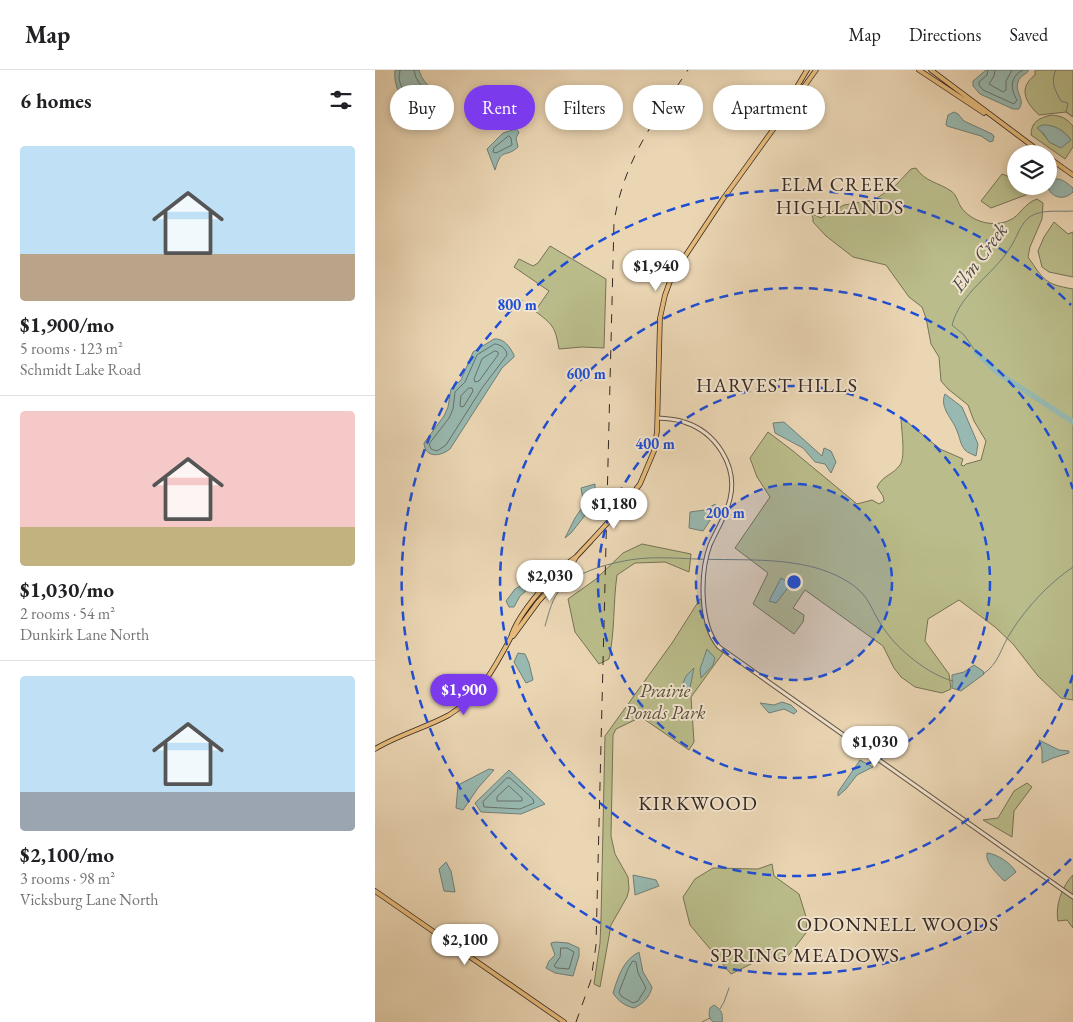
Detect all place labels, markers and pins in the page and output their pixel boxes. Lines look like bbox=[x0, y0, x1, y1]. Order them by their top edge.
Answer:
pin: $1,940 bbox=[615, 250, 697, 292]
pin: $1,180 bbox=[573, 488, 655, 530]
pin: $2,030 bbox=[509, 560, 591, 602]
centre of rings bbox=[785, 573, 803, 591]
pin: $1,900 bbox=[423, 674, 505, 716]
pin: $1,030 bbox=[834, 726, 916, 768]
pin: $2,100 bbox=[424, 924, 506, 966]

